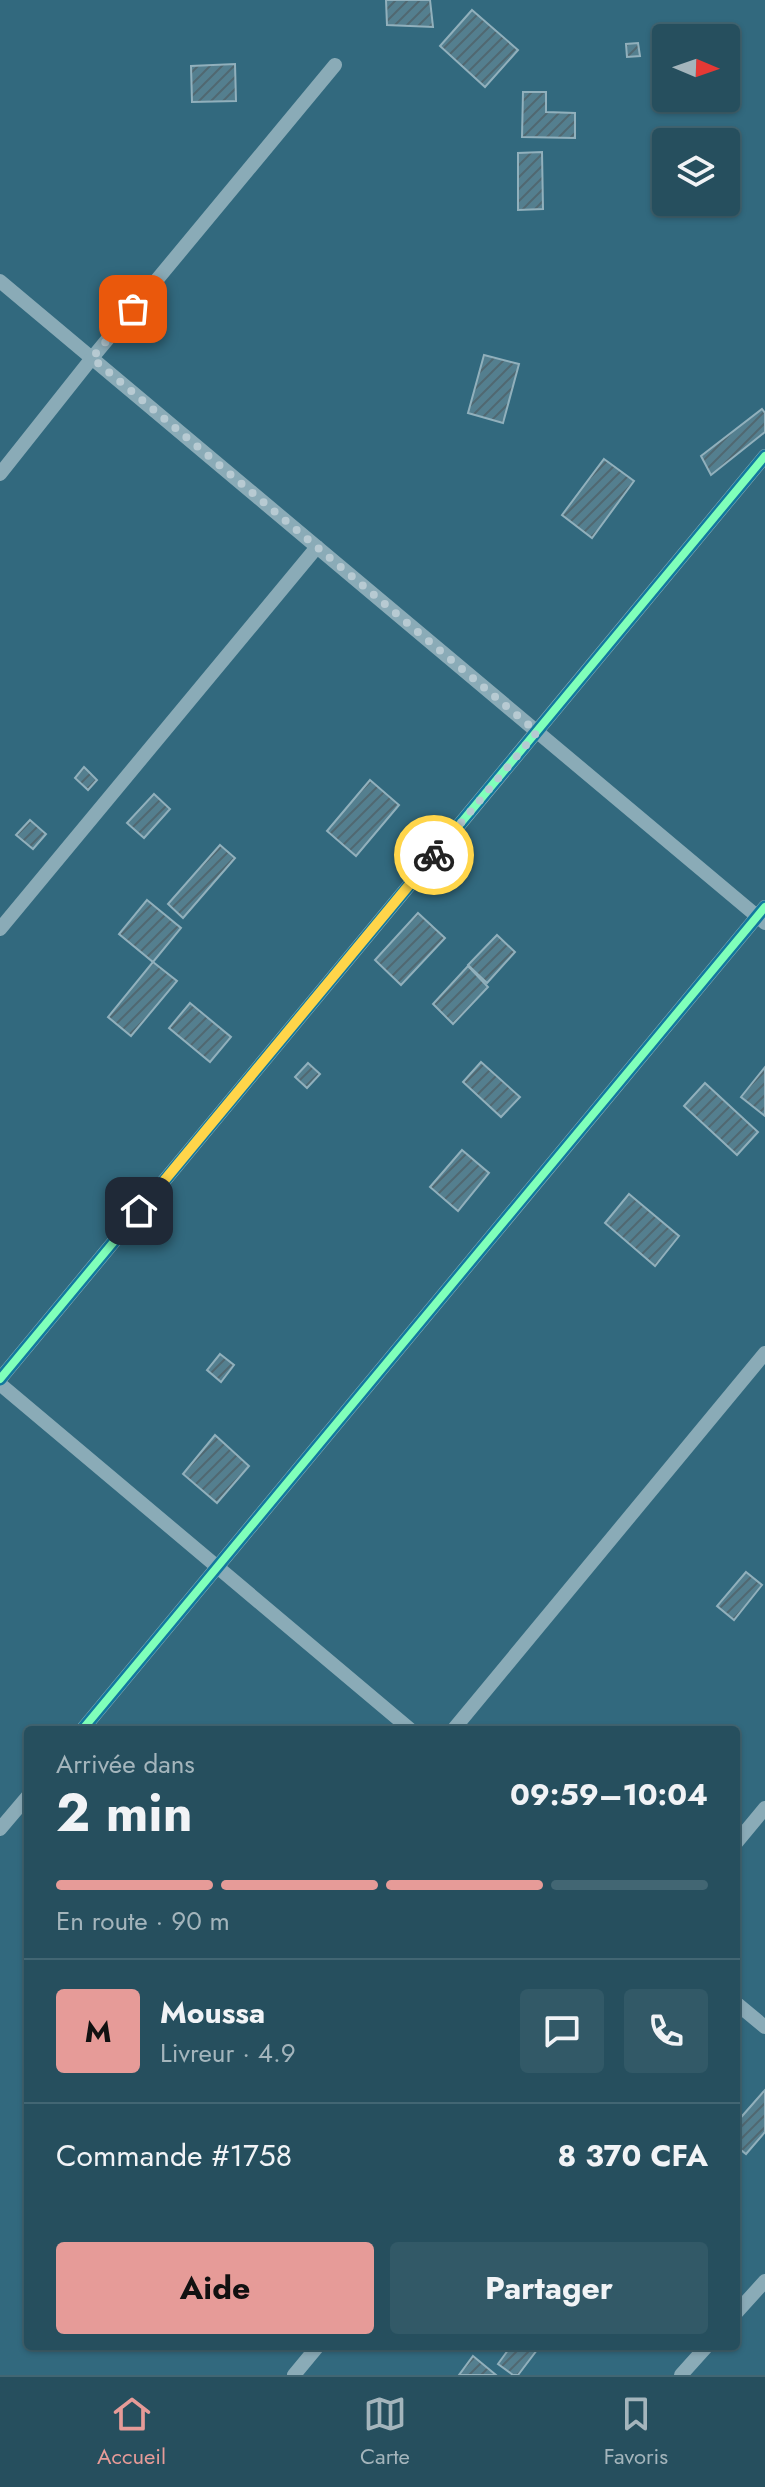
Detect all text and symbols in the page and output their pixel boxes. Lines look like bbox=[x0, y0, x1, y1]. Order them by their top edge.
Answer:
north arrow bbox=[652, 24, 740, 112]
map controls bbox=[652, 24, 740, 216]
button: layers bbox=[652, 128, 740, 216]
pin bbox=[99, 275, 167, 343]
icon: bag bbox=[111, 287, 155, 331]
courier bbox=[394, 815, 474, 895]
icon: bike bbox=[412, 833, 456, 877]
pin bbox=[105, 1177, 173, 1245]
icon: home bbox=[117, 1189, 161, 1233]
text: Arrivée dans bbox=[56, 1745, 195, 1783]
text: 09:59–10:04 bbox=[510, 1773, 708, 1816]
text: 2 min bbox=[56, 1775, 193, 1851]
text: En route · 90 m bbox=[56, 1902, 230, 1940]
button: chat bbox=[520, 1989, 604, 2073]
button: phone bbox=[624, 1989, 708, 2073]
text: Moussa bbox=[160, 1991, 265, 2034]
text: M bbox=[85, 2010, 111, 2053]
text: Livreur · 4.9 bbox=[160, 2034, 296, 2072]
text: Commande #1758 bbox=[56, 2134, 292, 2177]
text: 8 370 CFA bbox=[557, 2134, 708, 2177]
button: Aide bbox=[56, 2242, 374, 2334]
button: Partager bbox=[390, 2242, 708, 2334]
tab: Accueil bbox=[97, 2392, 166, 2472]
tab: Carte bbox=[360, 2392, 410, 2472]
tab: Favoris bbox=[604, 2392, 668, 2472]

